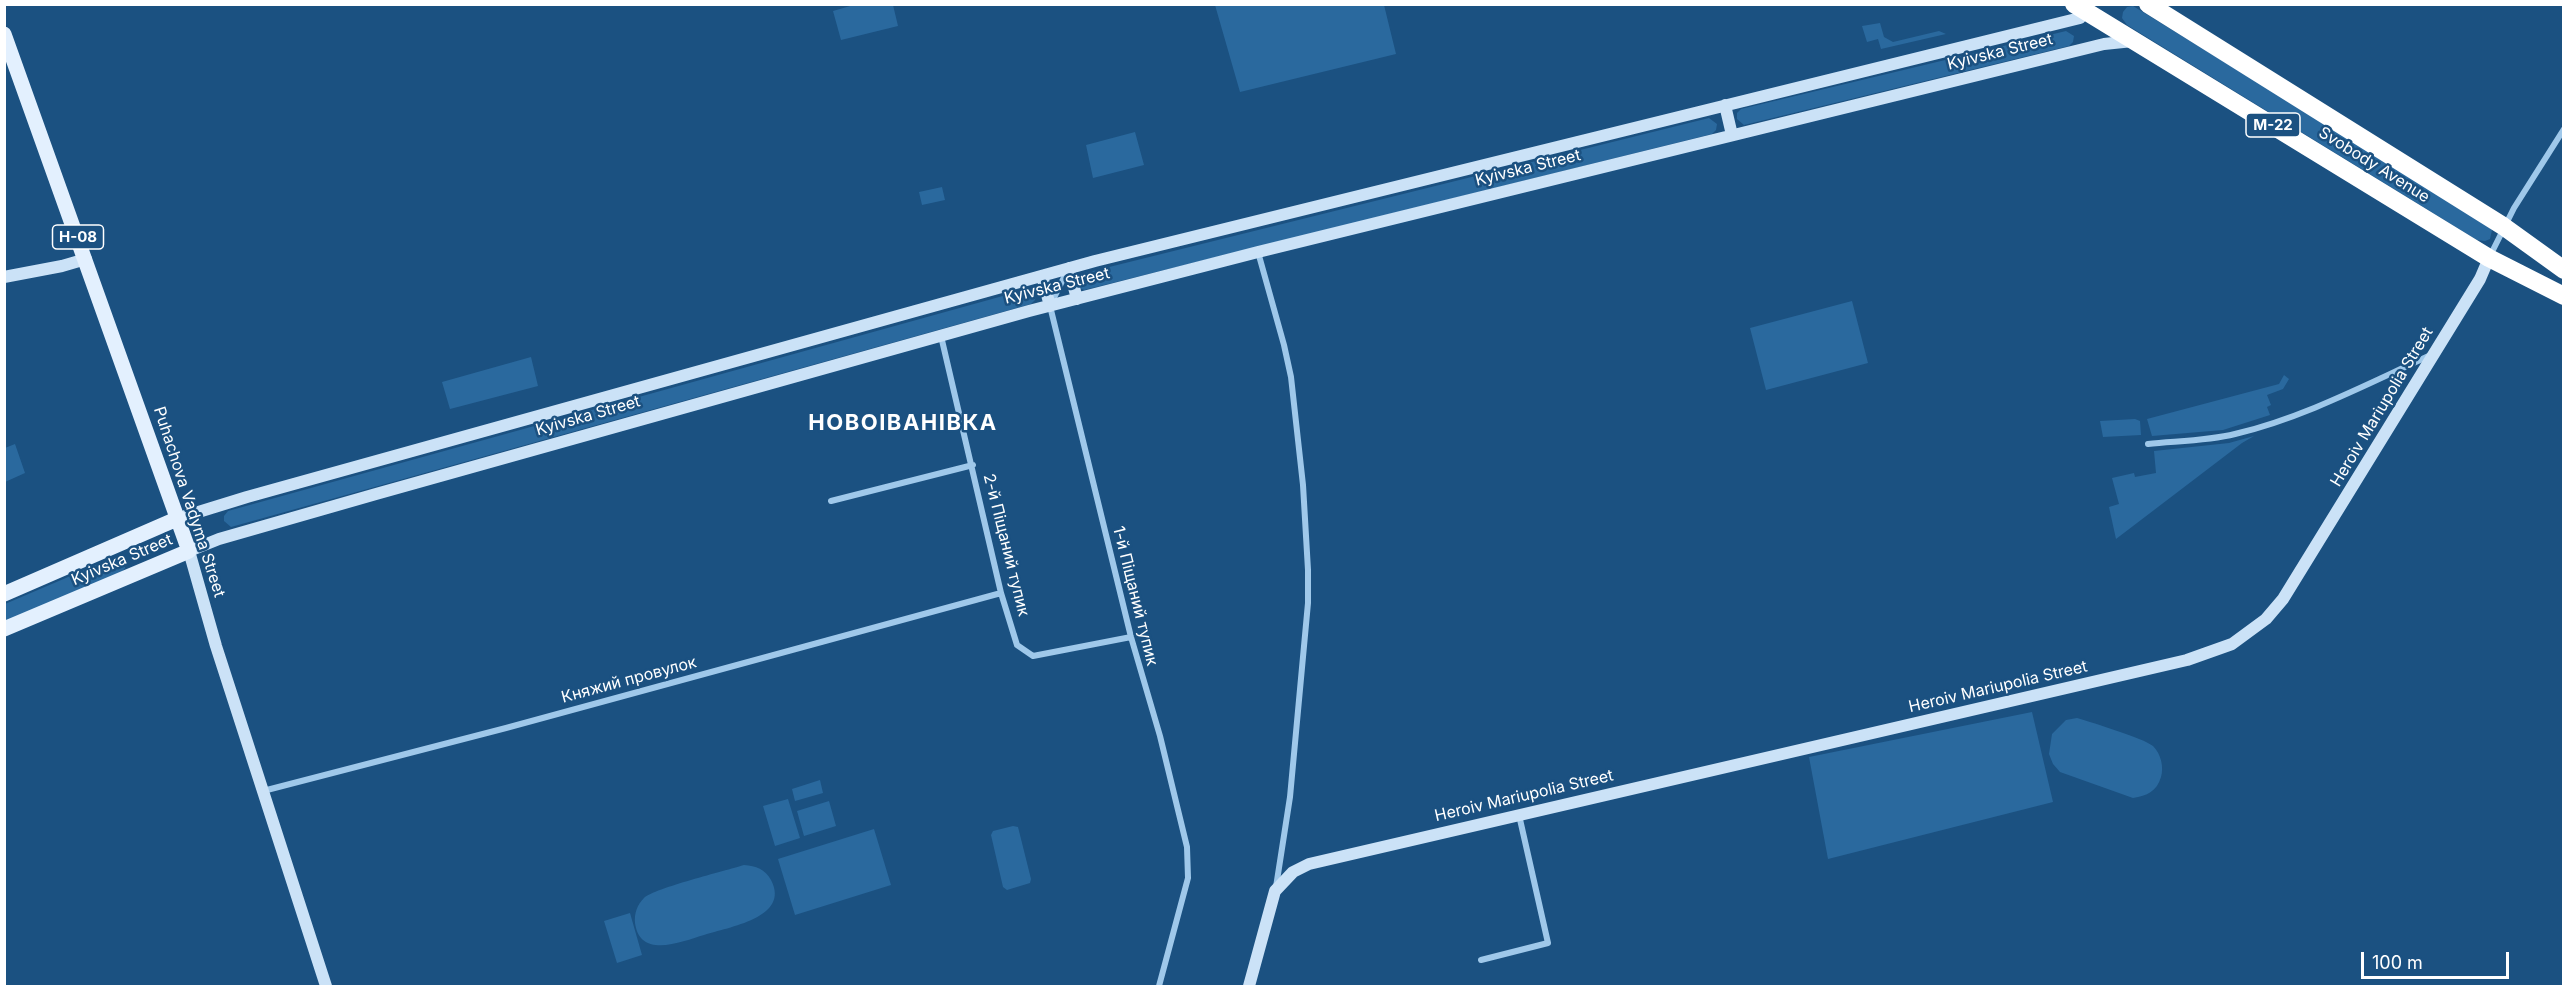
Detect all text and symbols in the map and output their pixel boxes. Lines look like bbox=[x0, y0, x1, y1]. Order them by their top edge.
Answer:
street label: Kyivska Street bbox=[1945, 30, 2055, 74]
road number: М-22 bbox=[2246, 113, 2300, 137]
street label: Svobody Avenue bbox=[2315, 123, 2433, 207]
street label: Kyivska Street bbox=[1473, 146, 1583, 190]
road number: Н-08 bbox=[52, 225, 104, 249]
street label: Kyivska Street bbox=[1002, 264, 1112, 308]
street label: Heroiv Mariupolia Street bbox=[2327, 324, 2437, 490]
street label: Kyivska Street bbox=[534, 392, 642, 440]
street label: Puhachova Vadyma Street bbox=[149, 404, 229, 600]
district label: НОВОІВАНІВКА bbox=[808, 410, 998, 436]
street label: 2-й Піщаний тупик bbox=[979, 472, 1033, 618]
street label: 1-й Піщаний тупик bbox=[1108, 524, 1162, 668]
street label: Kyivska Street bbox=[69, 530, 175, 590]
street label: Княжий провулок bbox=[559, 653, 699, 707]
street label: Heroiv Mariupolia Street bbox=[1907, 657, 2089, 717]
street label: Heroiv Mariupolia Street bbox=[1433, 766, 1615, 826]
scale bar bbox=[2364, 940, 2512, 978]
text: 100 m bbox=[2372, 952, 2423, 973]

